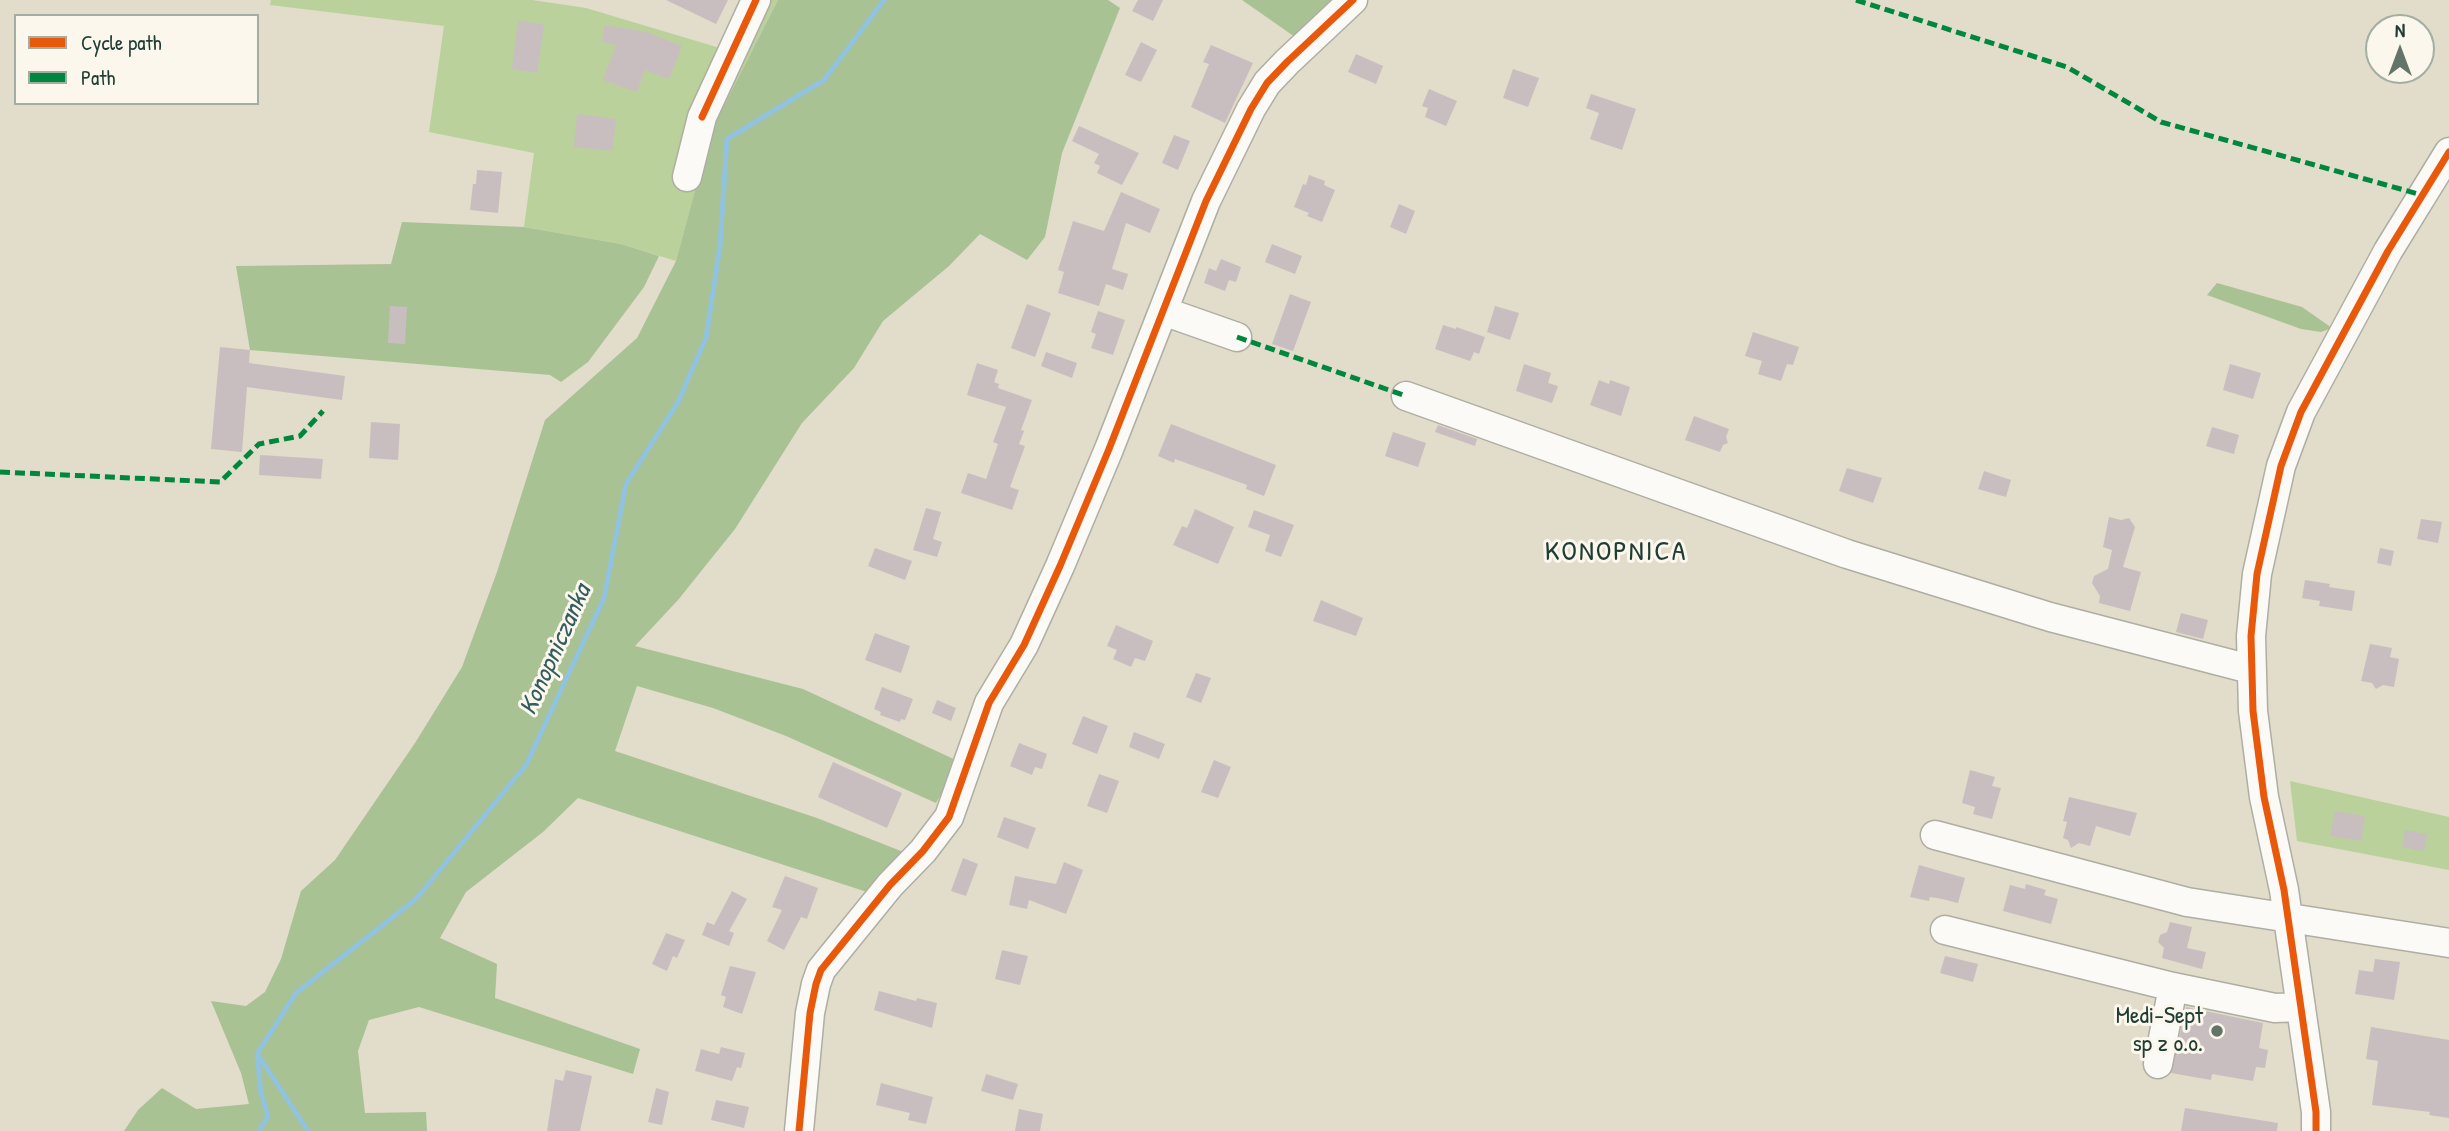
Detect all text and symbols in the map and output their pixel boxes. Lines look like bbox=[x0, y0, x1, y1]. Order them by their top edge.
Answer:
legend bbox=[14, 14, 259, 105]
north arrow bbox=[2365, 14, 2435, 84]
text: N bbox=[2395, 17, 2405, 43]
text: Cycle path bbox=[81, 28, 162, 57]
text: Path bbox=[81, 63, 115, 92]
district label: KONOPNICA bbox=[1546, 536, 1686, 570]
water label: Konopniczanka bbox=[513, 580, 599, 720]
place label: Medi-Sept sp z o.o. bbox=[2116, 1003, 2203, 1059]
marker: Medi-Sept sp z o.o. bbox=[2209, 1023, 2225, 1039]

